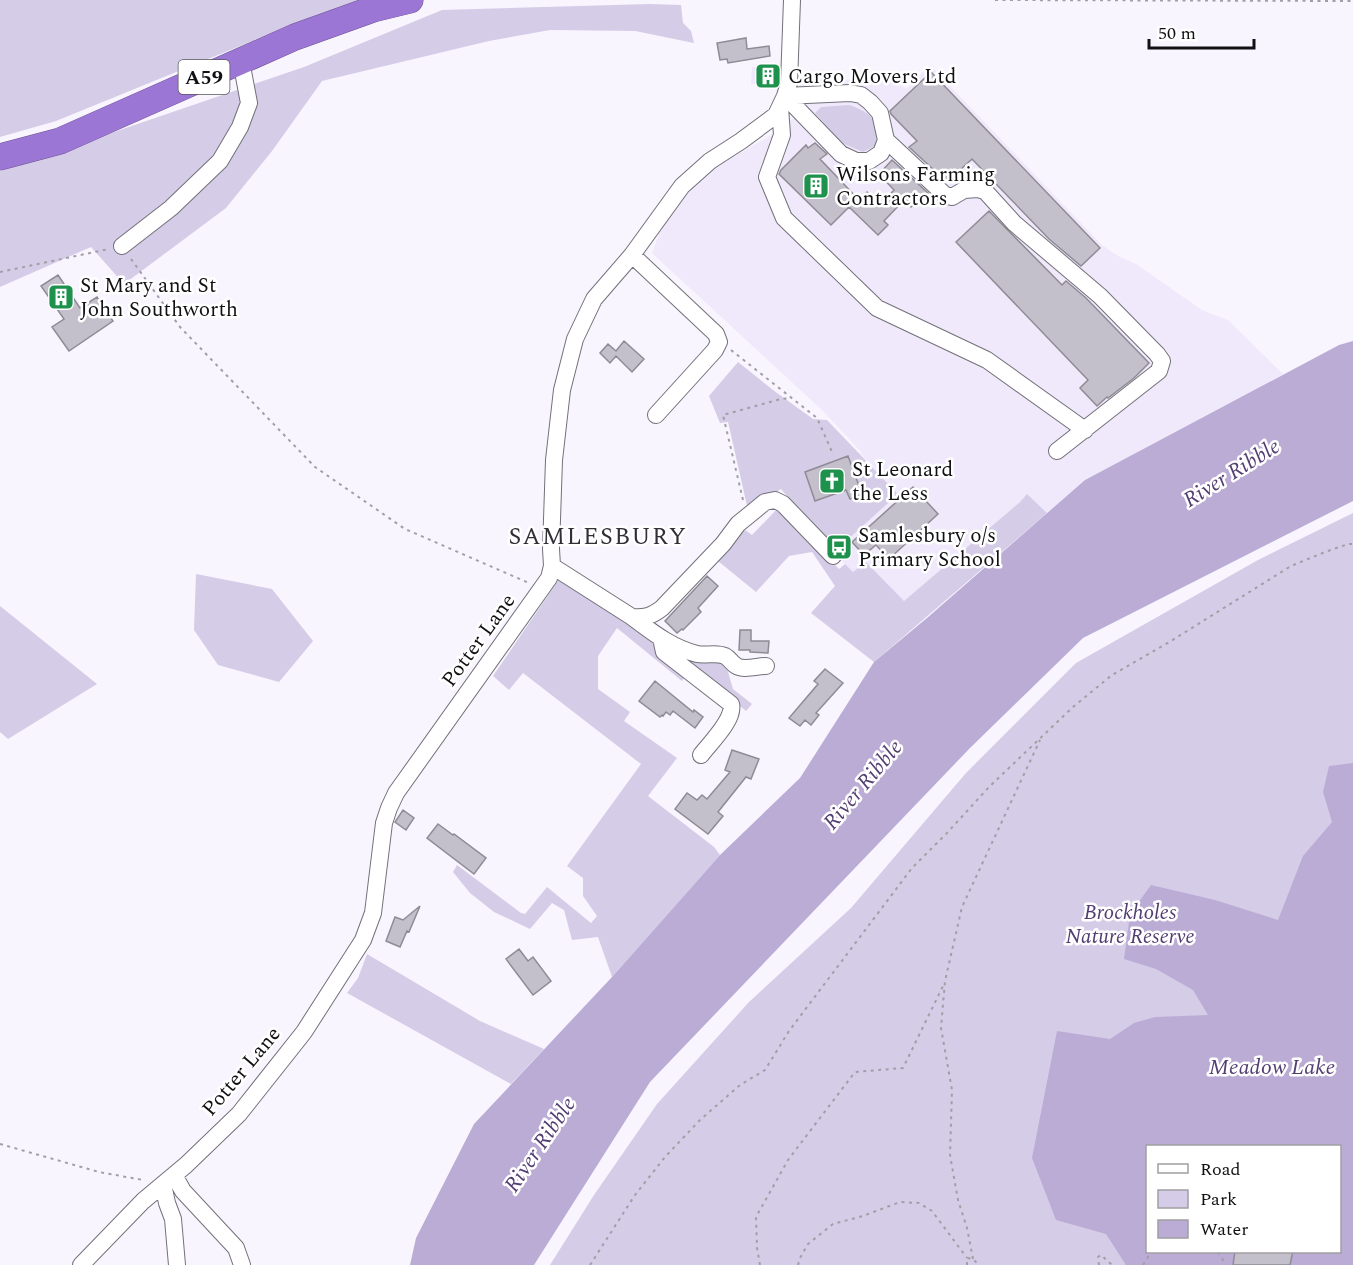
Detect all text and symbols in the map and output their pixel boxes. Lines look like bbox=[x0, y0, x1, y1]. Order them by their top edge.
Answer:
scale bar bbox=[1149, 12, 1254, 50]
text: 50 m bbox=[1158, 20, 1196, 47]
road number: A59 bbox=[178, 60, 230, 94]
building icon: Cargo Movers Ltd bbox=[753, 61, 783, 91]
place label: Cargo Movers Ltd bbox=[788, 61, 957, 93]
place label: Wilsons Farming Contractors bbox=[836, 159, 995, 215]
building icon: Wilsons Farming Contractors bbox=[801, 171, 831, 201]
place label: St Mary and St John Southworth bbox=[80, 270, 238, 326]
building icon: St Mary and St John Southworth bbox=[46, 282, 76, 312]
water label: River Ribble bbox=[1177, 430, 1287, 516]
place label: St Leonard the Less bbox=[852, 454, 953, 510]
church icon: St Leonard the Less bbox=[817, 466, 847, 496]
district label: SAMLESBURY bbox=[509, 519, 687, 555]
place label: Samlesbury o/s Primary School bbox=[858, 520, 1001, 576]
bus stop icon: Samlesbury o/s Primary School bbox=[824, 532, 854, 562]
street label: Potter Lane bbox=[434, 587, 524, 694]
water label: River Ribble bbox=[815, 733, 911, 837]
park label: Brockholes Nature Reserve bbox=[1065, 897, 1195, 953]
street label: Potter Lane bbox=[195, 1020, 289, 1124]
water label: Meadow Lake bbox=[1209, 1051, 1335, 1084]
water label: River Ribble bbox=[496, 1090, 584, 1199]
legend bbox=[1146, 1145, 1341, 1253]
text: Road bbox=[1200, 1156, 1241, 1183]
text: Park bbox=[1200, 1186, 1237, 1213]
text: Water bbox=[1200, 1216, 1248, 1243]

